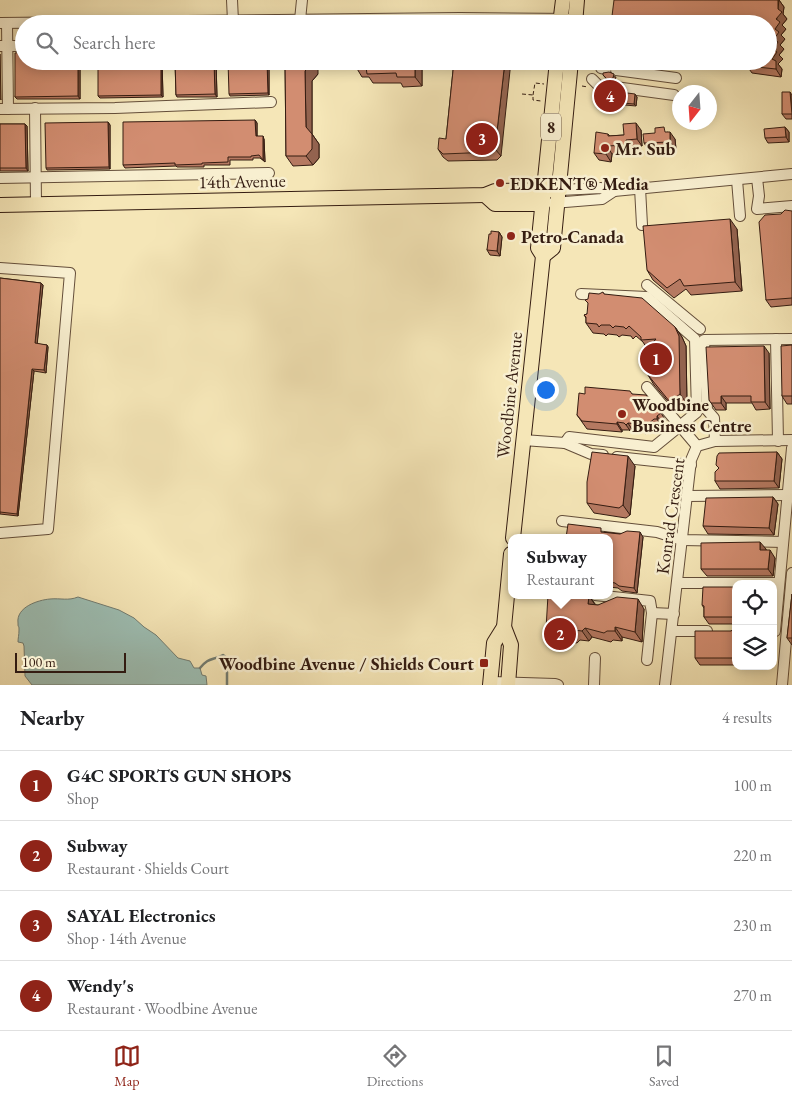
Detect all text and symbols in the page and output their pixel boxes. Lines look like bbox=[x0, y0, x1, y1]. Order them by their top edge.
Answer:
search box bbox=[15, 15, 777, 70]
icon: search bbox=[33, 29, 61, 57]
text: Search here bbox=[73, 30, 155, 55]
pin: 4 bbox=[594, 77, 626, 115]
north arrow bbox=[672, 85, 717, 130]
road number: 8 bbox=[541, 114, 561, 140]
pin: 3 bbox=[466, 120, 498, 158]
place label: Mr. Sub bbox=[615, 137, 675, 160]
marker: Mr. Sub bbox=[599, 142, 611, 154]
street label: 14th Avenue bbox=[198, 169, 286, 193]
place label: EDKENT® Media bbox=[510, 172, 649, 195]
marker: EDKENT® Media bbox=[494, 177, 506, 189]
place label: Petro-Canada bbox=[521, 225, 624, 248]
marker: Petro-Canada bbox=[505, 230, 517, 242]
street label: Woodbine Avenue bbox=[491, 331, 527, 459]
pin: 1 bbox=[640, 340, 672, 378]
your location bbox=[533, 377, 559, 403]
place label: Woodbine Business Centre bbox=[632, 393, 752, 437]
marker: Woodbine Business Centre bbox=[616, 408, 628, 420]
street label: Konrad Crescent bbox=[650, 456, 690, 576]
popup bbox=[508, 534, 613, 599]
text: Subway bbox=[527, 544, 587, 569]
text: Restaurant bbox=[527, 569, 594, 590]
map controls bbox=[732, 580, 777, 670]
button: locate bbox=[732, 580, 777, 625]
pin: 2 bbox=[544, 615, 576, 653]
button: layers bbox=[732, 625, 777, 670]
scale bar bbox=[15, 650, 126, 673]
place label: Woodbine Avenue / Shields Court bbox=[219, 652, 474, 675]
text: 100 m bbox=[22, 653, 56, 671]
marker: Woodbine Avenue / Shields Court bbox=[478, 657, 490, 669]
text: Nearby bbox=[20, 704, 84, 731]
text: 4 results bbox=[722, 707, 772, 728]
text: G4C SPORTS GUN SHOPS bbox=[67, 763, 291, 788]
text: 1 bbox=[32, 775, 40, 796]
text: 100 m bbox=[733, 775, 772, 796]
text: Shop bbox=[67, 788, 99, 809]
text: Subway bbox=[67, 833, 128, 858]
text: 2 bbox=[32, 845, 40, 866]
text: 220 m bbox=[733, 845, 772, 866]
text: Restaurant · Shields Court bbox=[67, 858, 229, 879]
text: SAYAL Electronics bbox=[67, 903, 216, 928]
text: 3 bbox=[32, 915, 40, 936]
text: 230 m bbox=[733, 915, 772, 936]
text: Shop · 14th Avenue bbox=[67, 928, 186, 949]
text: Wendy's bbox=[67, 973, 134, 998]
text: 4 bbox=[32, 985, 40, 1006]
text: 270 m bbox=[733, 985, 772, 1006]
text: Restaurant · Woodbine Avenue bbox=[67, 998, 257, 1019]
tab: Map bbox=[113, 1042, 141, 1090]
tab: Directions bbox=[367, 1042, 423, 1090]
tab: Saved bbox=[649, 1042, 679, 1090]

